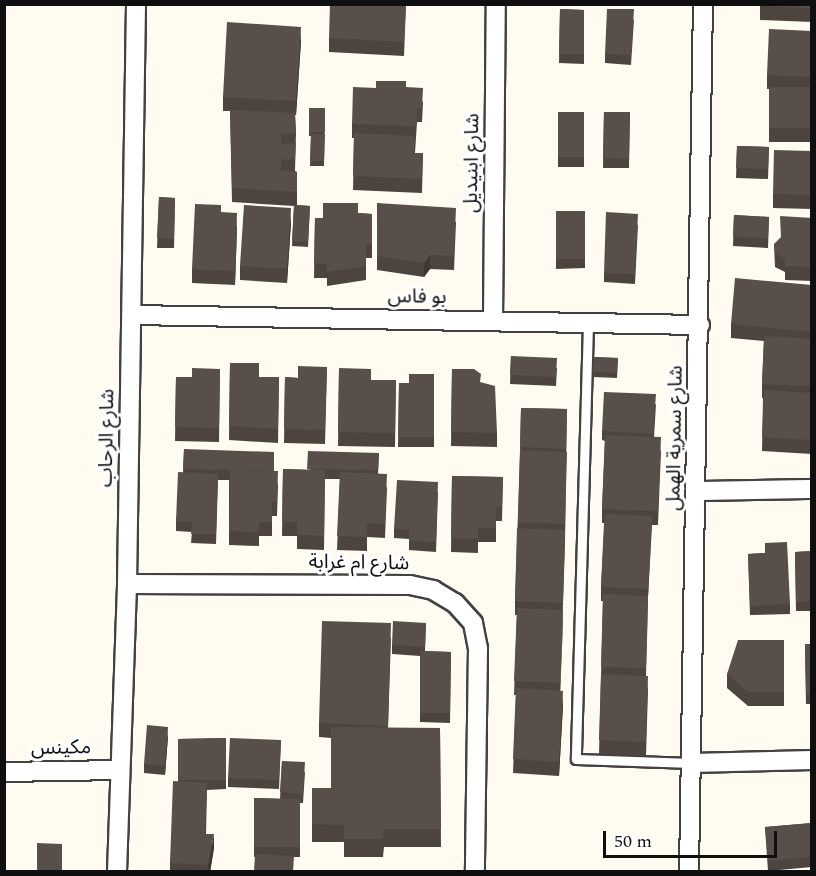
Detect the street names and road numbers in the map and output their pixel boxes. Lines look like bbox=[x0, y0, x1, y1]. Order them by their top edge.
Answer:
street label: شارع ابنيديل bbox=[459, 113, 485, 213]
street label: بو فاس bbox=[387, 284, 447, 310]
street label: شارع سمرية الهمل bbox=[662, 365, 688, 511]
street label: شارع الرحاب bbox=[94, 389, 120, 487]
street label: شارع ام غرابة bbox=[308, 550, 410, 576]
street label: مكينس bbox=[31, 735, 91, 761]

